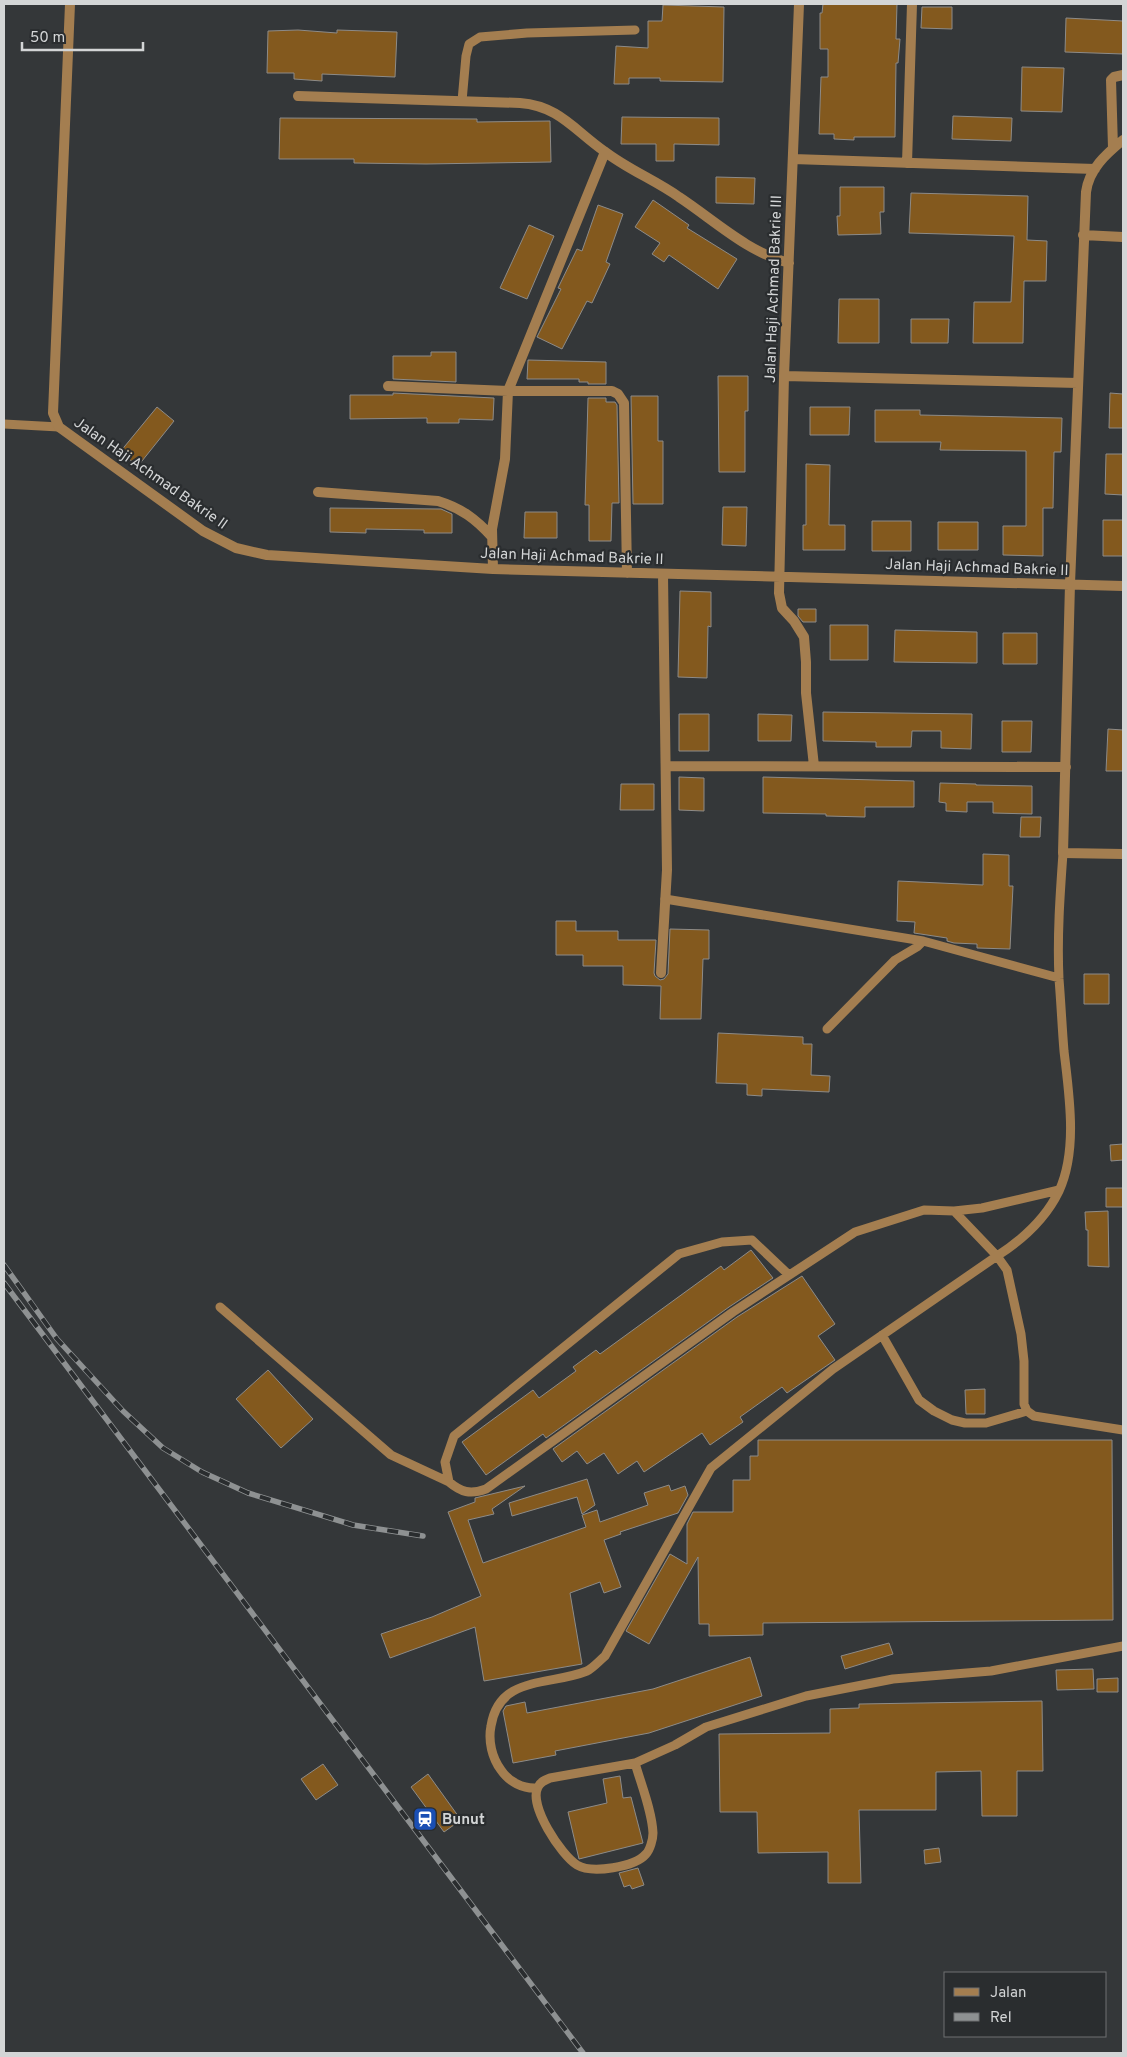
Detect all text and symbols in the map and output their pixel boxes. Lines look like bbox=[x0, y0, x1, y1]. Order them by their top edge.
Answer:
scale bar bbox=[22, 20, 144, 52]
text: 50 m bbox=[30, 29, 65, 48]
street label: Jalan Haji Achmad Bakrie III bbox=[762, 195, 787, 383]
street label: Jalan Haji Achmad Bakrie II bbox=[70, 414, 231, 535]
street label: Jalan Haji Achmad Bakrie II bbox=[480, 545, 664, 570]
street label: Jalan Haji Achmad Bakrie II bbox=[885, 556, 1069, 581]
station icon: Bunut bbox=[412, 1806, 438, 1832]
place label: Bunut bbox=[442, 1811, 485, 1830]
legend bbox=[944, 1972, 1107, 2037]
text: Jalan bbox=[990, 1984, 1027, 2003]
text: Rel bbox=[990, 2009, 1012, 2028]

